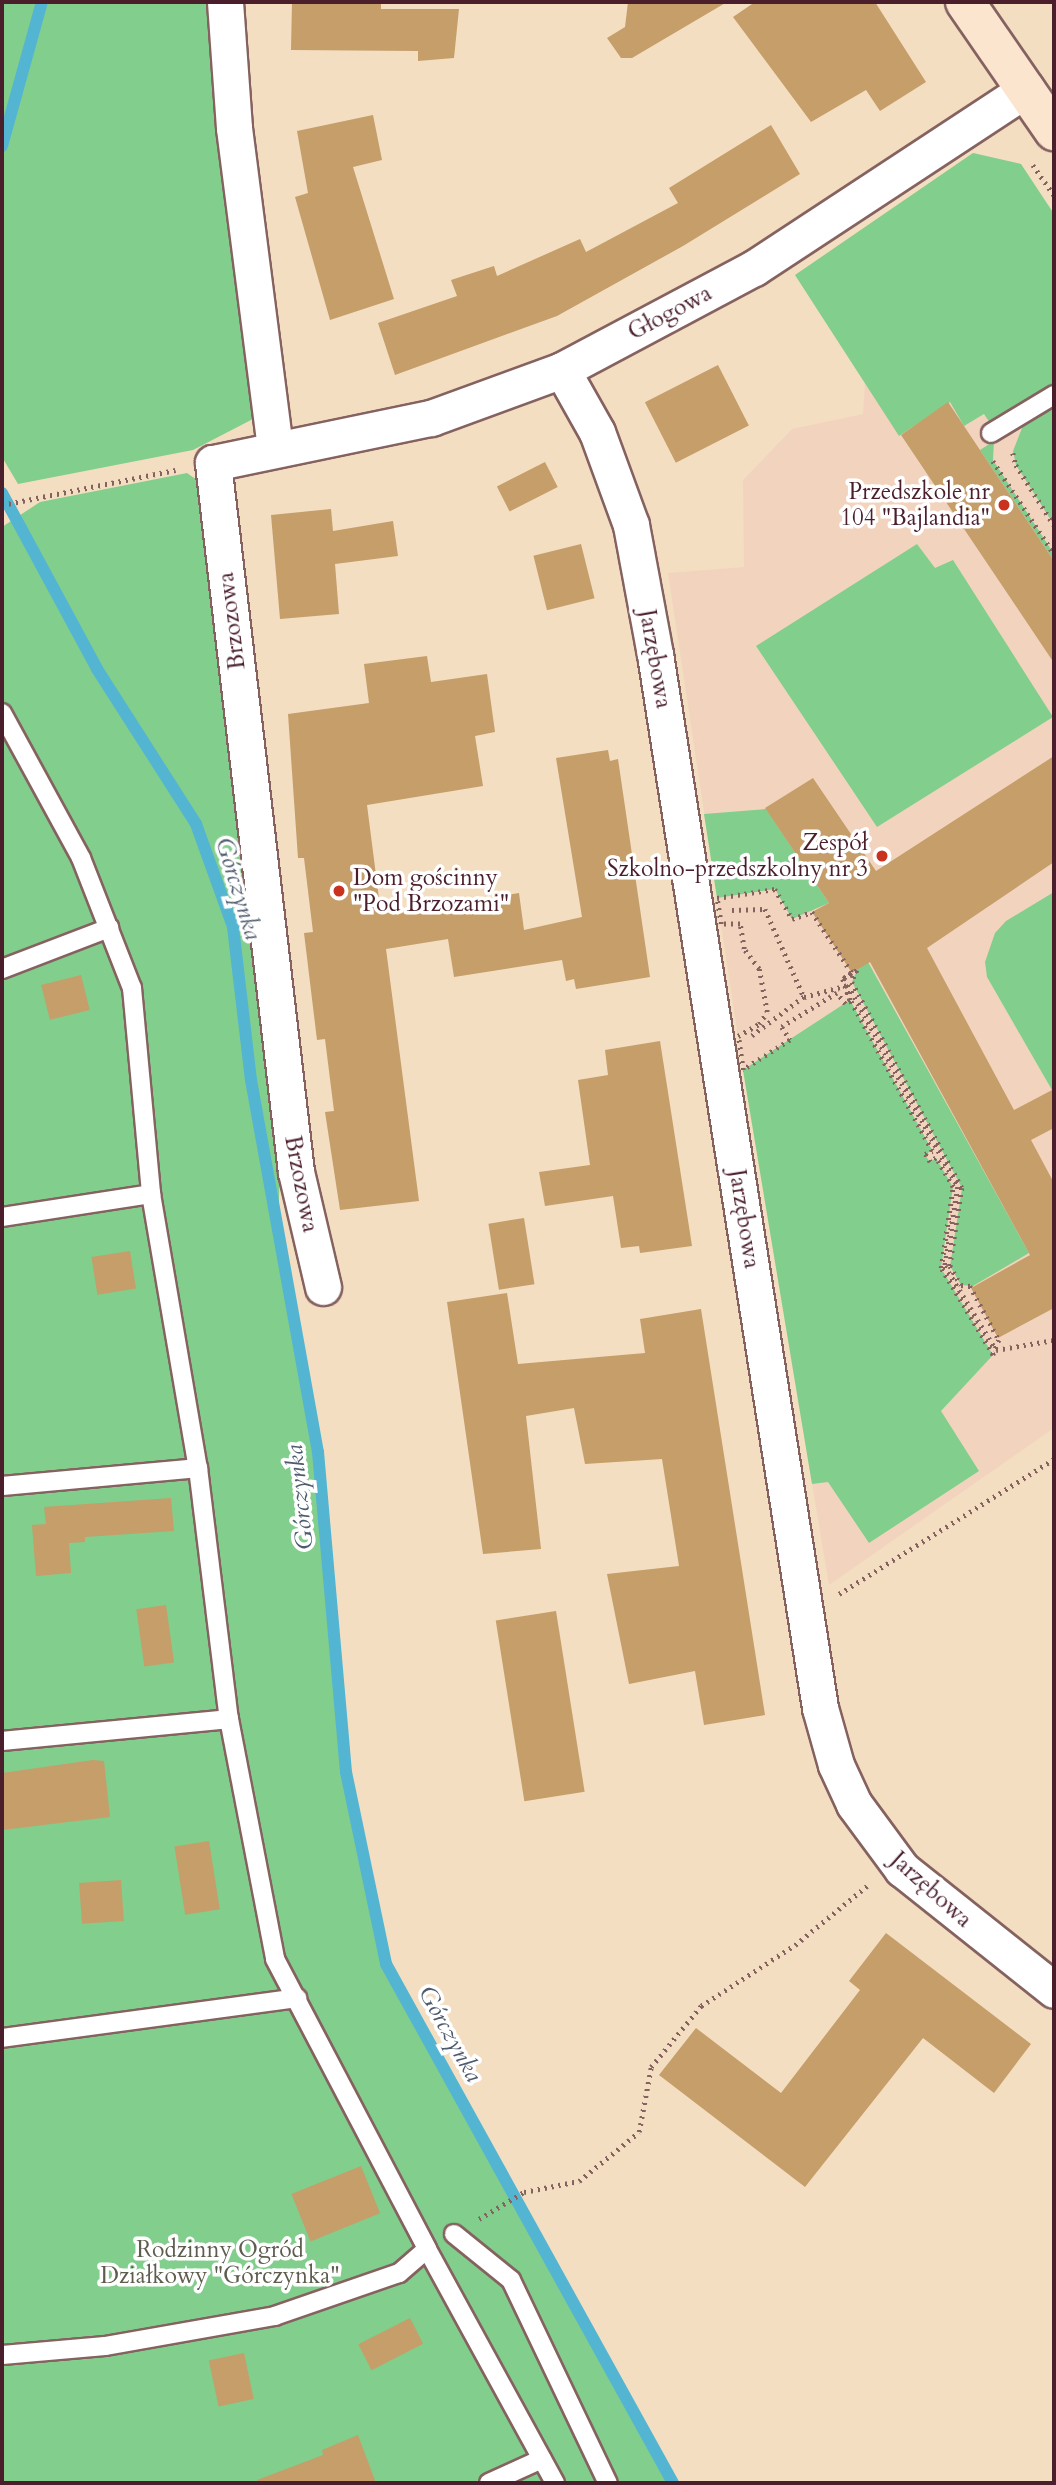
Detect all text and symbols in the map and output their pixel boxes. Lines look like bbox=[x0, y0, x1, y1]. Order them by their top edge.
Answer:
street label: Głogowa bbox=[623, 280, 717, 346]
place label: Przedszkole nr 104 "Bajlandia" bbox=[840, 478, 990, 532]
marker: Przedszkole nr 104 "Bajlandia" bbox=[996, 497, 1012, 513]
street label: Brzozowa bbox=[212, 571, 252, 671]
street label: Jarzębowa bbox=[633, 607, 677, 711]
place label: Zespół Szkolno-przedszkolny nr 3 bbox=[607, 829, 868, 883]
water label: Górczynka bbox=[209, 834, 267, 944]
marker: Zespół Szkolno-przedszkolny nr 3 bbox=[874, 848, 890, 864]
place label: Dom gościnny "Pod Brzozami" bbox=[353, 864, 509, 918]
marker: Dom gościnny "Pod Brzozami" bbox=[331, 883, 347, 899]
street label: Brzozowa bbox=[278, 1133, 324, 1235]
street label: Jarzębowa bbox=[723, 1167, 765, 1271]
water label: Górczynka bbox=[280, 1443, 320, 1551]
street label: Jarzębowa bbox=[885, 1846, 977, 1934]
water label: Górczynka bbox=[412, 1981, 488, 2087]
park label: Rodzinny Ogród Działkowy "Górczynka" bbox=[100, 2236, 340, 2290]

